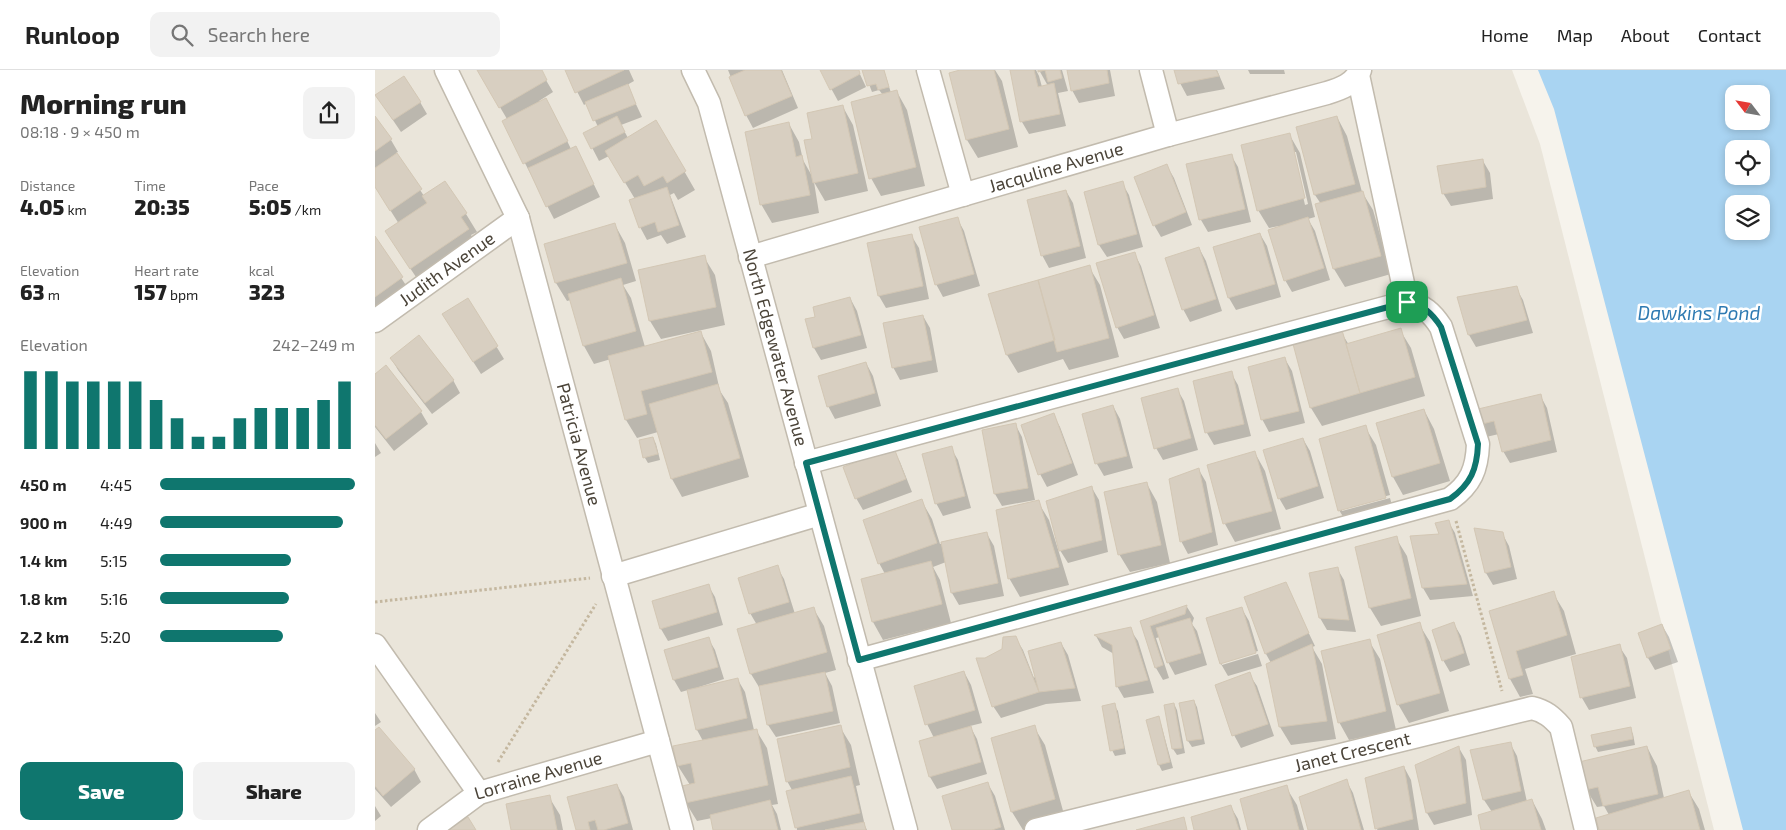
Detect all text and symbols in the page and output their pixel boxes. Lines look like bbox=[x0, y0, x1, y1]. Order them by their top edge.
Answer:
search box bbox=[150, 12, 500, 57]
text: Runloop bbox=[25, 20, 120, 49]
icon: search bbox=[168, 21, 196, 49]
text: Search here bbox=[208, 23, 310, 46]
text: Home bbox=[1481, 24, 1529, 46]
text: Map bbox=[1557, 24, 1593, 46]
text: About bbox=[1621, 24, 1670, 46]
text: Contact bbox=[1698, 24, 1761, 46]
north arrow bbox=[1725, 85, 1770, 130]
map controls bbox=[1725, 85, 1770, 240]
text: Morning run bbox=[20, 86, 187, 120]
button: share bbox=[303, 87, 355, 139]
text: 08:18 · 9 × 450 m bbox=[20, 122, 140, 141]
street label: Jacquline Avenue bbox=[986, 137, 1126, 197]
button: locate bbox=[1725, 140, 1770, 185]
text: Distance bbox=[20, 177, 75, 194]
text: Time bbox=[134, 177, 166, 194]
text: Pace bbox=[249, 177, 279, 194]
text: 4.05 bbox=[20, 194, 64, 219]
text: 20:35 bbox=[134, 194, 190, 219]
text: 5:05 bbox=[249, 194, 291, 219]
button: layers bbox=[1725, 195, 1770, 240]
text: km bbox=[64, 201, 87, 218]
text: /km bbox=[291, 201, 321, 218]
street label: Judith Avenue bbox=[395, 226, 499, 310]
street label: North Edgewater Avenue bbox=[739, 246, 813, 448]
text: Elevation bbox=[20, 262, 79, 279]
text: Heart rate bbox=[134, 262, 199, 279]
text: kcal bbox=[249, 262, 274, 279]
text: 63 bbox=[20, 279, 45, 304]
text: 157 bbox=[134, 279, 167, 304]
text: 323 bbox=[249, 279, 285, 304]
pin bbox=[1386, 281, 1428, 323]
text: m bbox=[45, 286, 60, 303]
text: bpm bbox=[167, 286, 198, 303]
icon: arrive bbox=[1393, 288, 1421, 316]
water label: Dawkins Pond bbox=[1638, 301, 1761, 324]
text: Elevation bbox=[20, 335, 88, 354]
text: 242–249 m bbox=[272, 335, 355, 354]
street label: Patricia Avenue bbox=[553, 380, 607, 508]
text: 450 m bbox=[20, 475, 67, 494]
text: 4:45 bbox=[100, 475, 132, 494]
text: 900 m bbox=[20, 513, 67, 532]
text: 4:49 bbox=[100, 513, 133, 532]
text: 1.4 km bbox=[20, 551, 67, 570]
text: 5:15 bbox=[100, 551, 127, 570]
text: 1.8 km bbox=[20, 589, 67, 608]
text: 5:16 bbox=[100, 589, 128, 608]
text: 2.2 km bbox=[20, 627, 69, 646]
text: 5:20 bbox=[100, 627, 131, 646]
street label: Janet Crescent bbox=[1292, 726, 1413, 776]
street label: Lorraine Avenue bbox=[471, 746, 605, 804]
button: Save bbox=[20, 762, 183, 820]
button: Share bbox=[193, 762, 355, 820]

